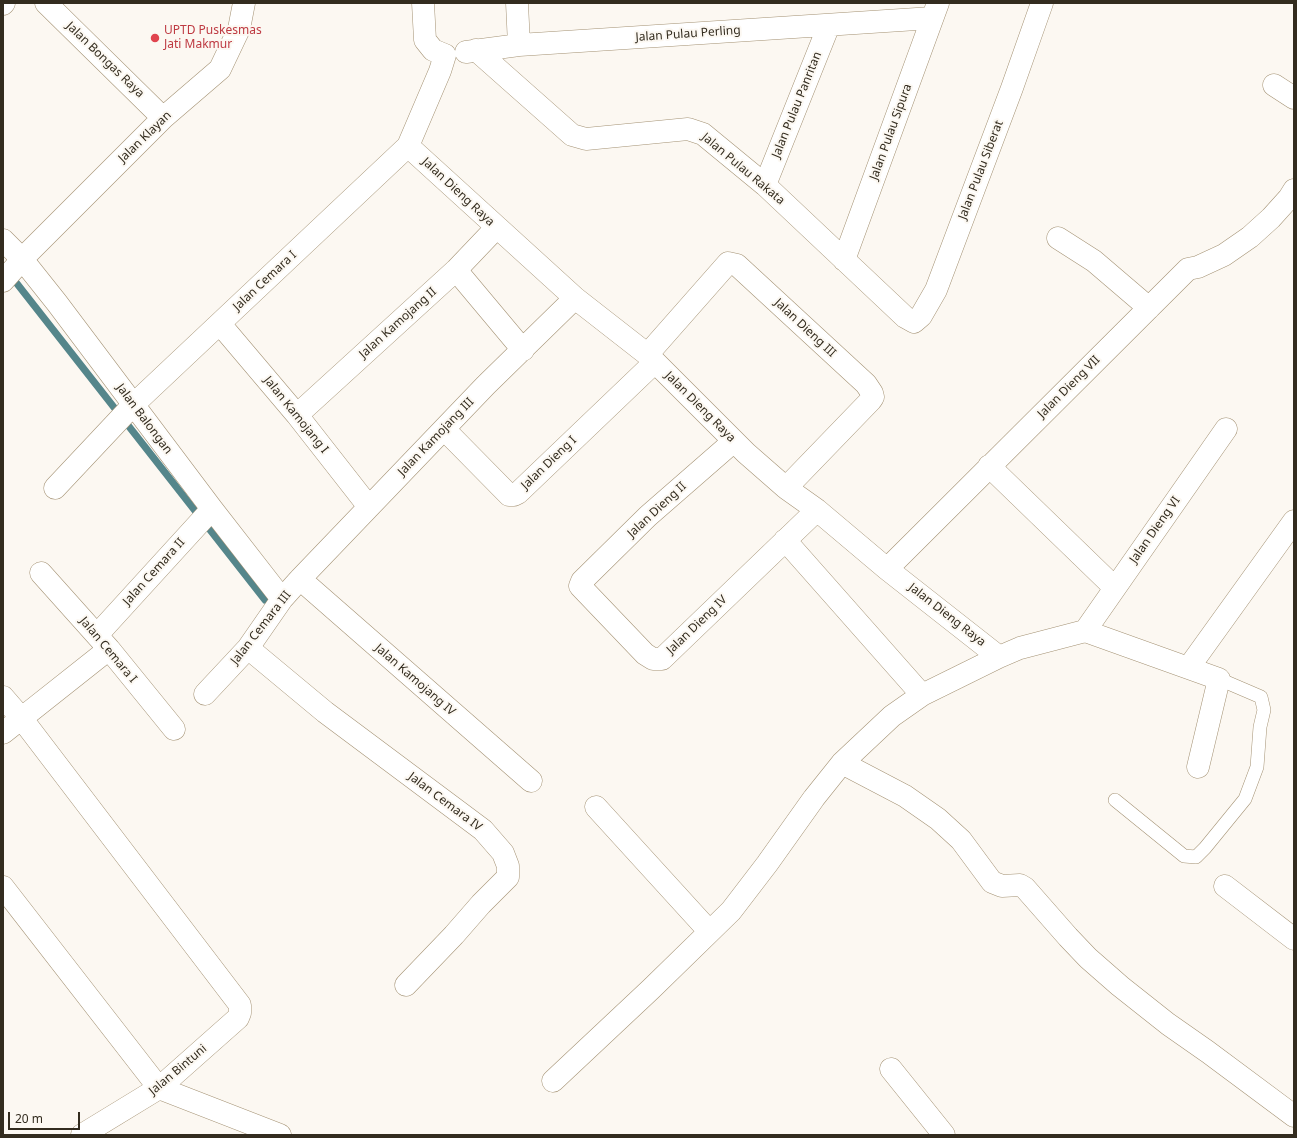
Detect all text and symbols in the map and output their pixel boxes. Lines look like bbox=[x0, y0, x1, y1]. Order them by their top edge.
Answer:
street label: Jalan Bongas Raya bbox=[63, 19, 147, 101]
street label: Jalan Pulau Perling bbox=[635, 23, 741, 45]
place label: UPTD Puskesmas Jati Makmur bbox=[164, 24, 262, 52]
marker: UPTD Puskesmas Jati Makmur bbox=[149, 32, 161, 44]
street label: Jalan Pulau Panritan bbox=[769, 50, 825, 160]
street label: Jalan Pulau Sipura bbox=[867, 82, 915, 182]
street label: Jalan Klayan bbox=[116, 108, 174, 166]
street label: Jalan Pulau Siberat bbox=[955, 118, 1007, 222]
street label: Jalan Pulau Rakata bbox=[699, 130, 787, 208]
street label: Jalan Dieng Raya bbox=[419, 155, 497, 229]
street label: Jalan Cemara I bbox=[230, 248, 300, 314]
street label: Jalan Kamojang II bbox=[356, 285, 440, 361]
street label: Jalan Dieng III bbox=[771, 296, 839, 360]
street label: Jalan Dieng VII bbox=[1035, 353, 1103, 421]
street label: Jalan Dieng Raya bbox=[662, 369, 738, 445]
street label: Jalan Kamojang I bbox=[261, 374, 331, 456]
street label: Jalan Balongan bbox=[113, 381, 175, 457]
street label: Jalan Kamojang III bbox=[395, 395, 477, 479]
street label: Jalan Dieng I bbox=[518, 433, 580, 493]
street label: Jalan Dieng II bbox=[625, 479, 689, 541]
street label: Jalan Dieng VI bbox=[1127, 494, 1183, 566]
street label: Jalan Cemara II bbox=[120, 535, 188, 609]
street label: Jalan Dieng Raya bbox=[906, 580, 988, 650]
street label: Jalan Cemara III bbox=[228, 588, 294, 668]
street label: Jalan Dieng IV bbox=[664, 593, 730, 657]
street label: Jalan Cemara I bbox=[76, 614, 140, 686]
street label: Jalan Kamojang IV bbox=[372, 641, 458, 719]
street label: Jalan Cemara IV bbox=[405, 770, 485, 834]
street label: Jalan Bintuni bbox=[146, 1042, 210, 1098]
scale bar bbox=[10, 1104, 82, 1130]
text: 20 m bbox=[15, 1110, 43, 1127]

